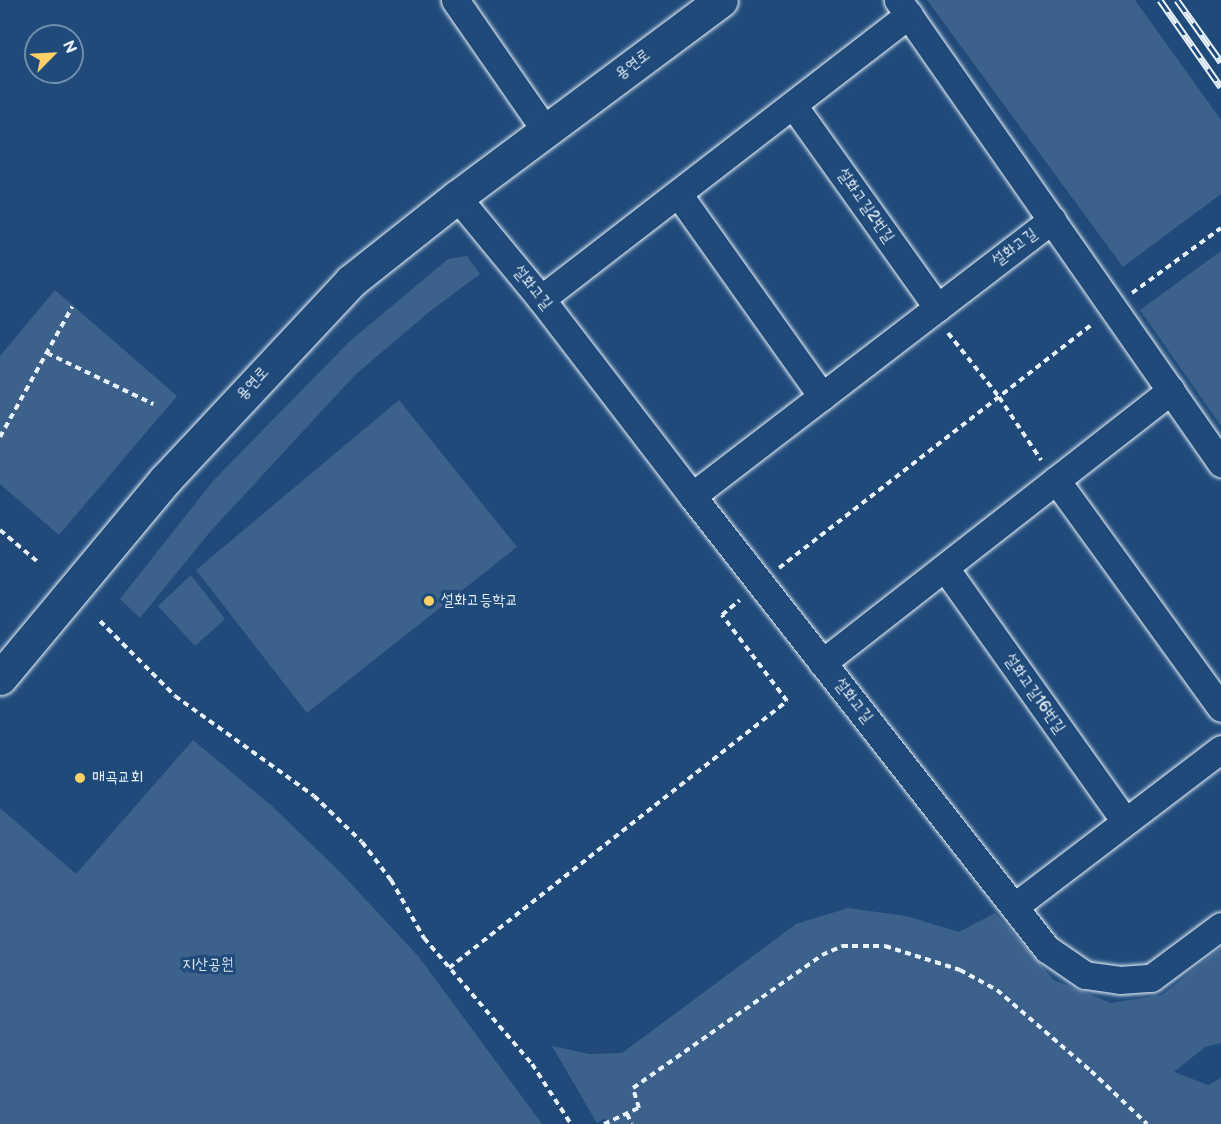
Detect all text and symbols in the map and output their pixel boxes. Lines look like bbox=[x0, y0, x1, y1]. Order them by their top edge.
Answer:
north arrow bbox=[24, 24, 84, 84]
text: N bbox=[58, 38, 80, 57]
street label: 용연로 bbox=[612, 46, 654, 84]
street label: 설화고길2번길 bbox=[832, 165, 898, 247]
street label: 설화고길 bbox=[989, 225, 1041, 271]
street label: 설화고길 bbox=[508, 262, 556, 314]
street label: 용연로 bbox=[233, 363, 273, 405]
place label: 설화고등학교 bbox=[441, 591, 518, 611]
marker: 설화고등학교 bbox=[422, 594, 436, 608]
street label: 설화고길16번길 bbox=[999, 650, 1069, 738]
street label: 설화고길 bbox=[830, 675, 876, 727]
place label: 매곡교회 bbox=[92, 768, 144, 788]
marker: 매곡교회 bbox=[73, 771, 87, 785]
park label: 지산공원 bbox=[182, 955, 234, 975]

